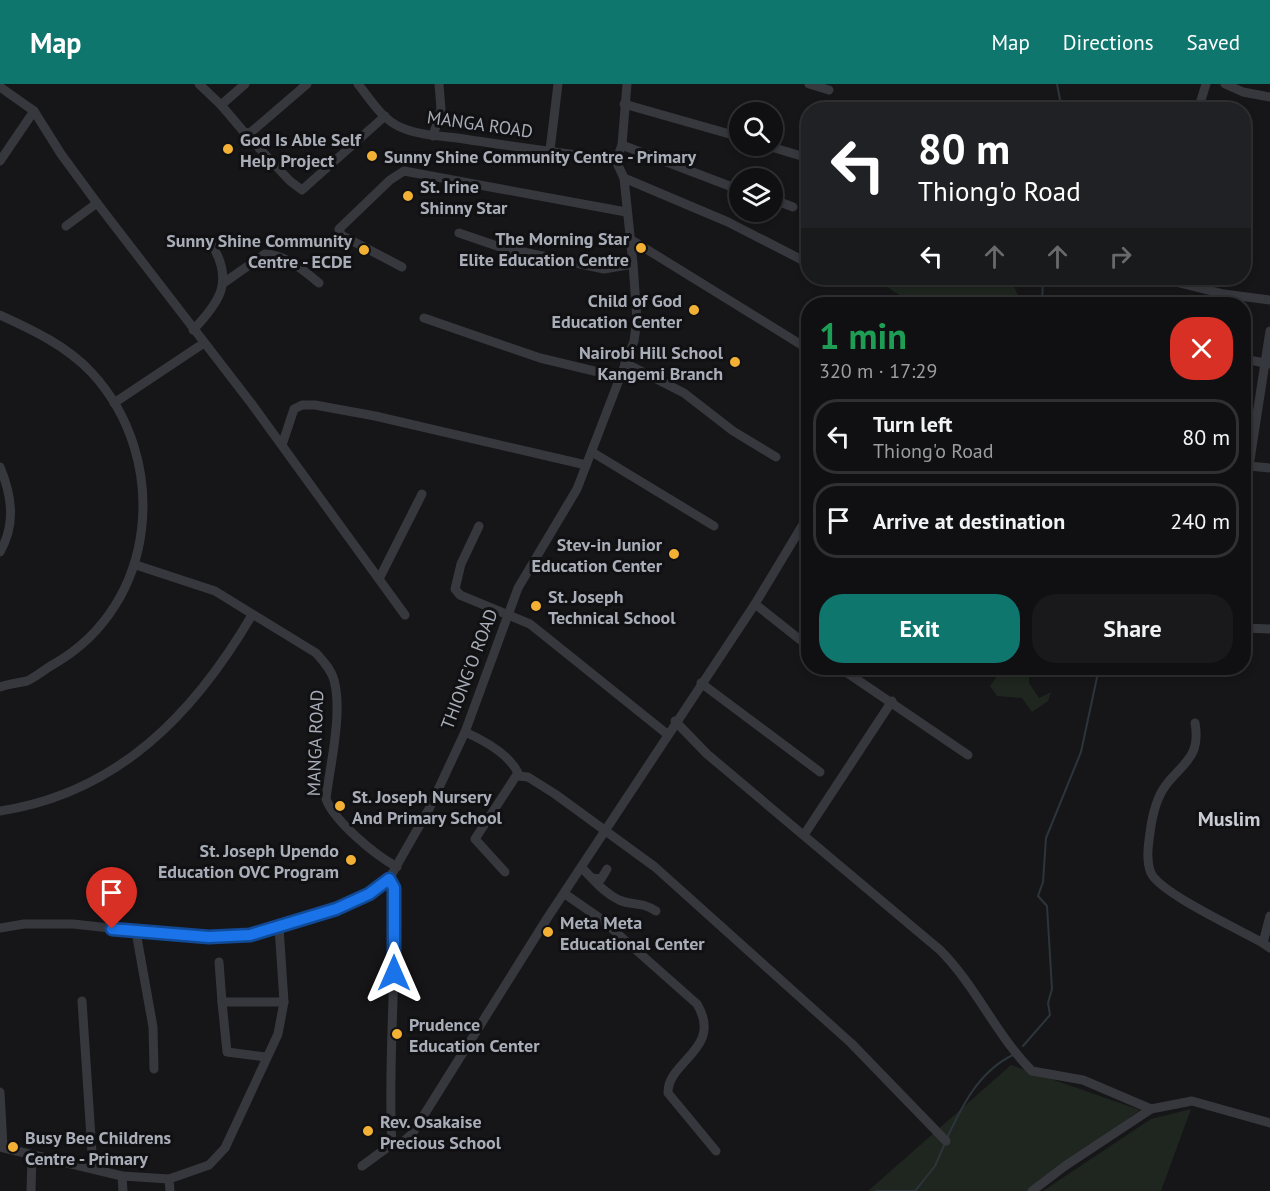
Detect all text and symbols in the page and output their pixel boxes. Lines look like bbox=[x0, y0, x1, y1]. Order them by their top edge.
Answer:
text: Map bbox=[30, 24, 81, 61]
text: Map bbox=[991, 29, 1030, 56]
text: Directions bbox=[1063, 29, 1154, 56]
text: Saved bbox=[1187, 29, 1240, 56]
map controls bbox=[729, 102, 783, 222]
button: search bbox=[729, 102, 783, 156]
street label: MANGA ROAD bbox=[426, 105, 534, 143]
text: 80 m bbox=[918, 121, 1010, 176]
icon: left bbox=[819, 126, 897, 204]
place label: God Is Able Self Help Project bbox=[240, 128, 362, 172]
marker: God Is Able Self Help Project bbox=[221, 142, 235, 156]
place label: Sunny Shine Community Centre - Primary bbox=[384, 145, 696, 168]
marker: Sunny Shine Community Centre - Primary bbox=[365, 149, 379, 163]
button: layers bbox=[729, 168, 783, 222]
text: Thiong'o Road bbox=[918, 174, 1081, 208]
place label: St. Irine Shinny Star bbox=[420, 175, 508, 219]
marker: St. Irine Shinny Star bbox=[401, 189, 415, 203]
place label: The Morning Star Elite Education Centre bbox=[459, 227, 630, 271]
place label: Sunny Shine Community Centre - ECDE bbox=[166, 229, 352, 273]
icon: left bbox=[915, 240, 948, 273]
icon: ahead bbox=[978, 240, 1011, 273]
icon: ahead bbox=[1041, 240, 1074, 273]
icon: right bbox=[1104, 240, 1137, 273]
marker: The Morning Star Elite Education Centre bbox=[634, 241, 648, 255]
marker: Sunny Shine Community Centre - ECDE bbox=[357, 243, 371, 257]
place label: Child of God Education Center bbox=[552, 289, 683, 333]
marker: Child of God Education Center bbox=[687, 303, 701, 317]
text: 1 min bbox=[819, 312, 907, 359]
button: close bbox=[1170, 317, 1233, 380]
place label: Nairobi Hill School Kangemi Branch bbox=[579, 341, 724, 385]
marker: Nairobi Hill School Kangemi Branch bbox=[728, 355, 742, 369]
text: 320 m · 17:29 bbox=[819, 358, 937, 384]
text: Turn left bbox=[873, 410, 953, 438]
icon: left bbox=[822, 420, 855, 453]
text: 80 m bbox=[1182, 423, 1230, 451]
text: Thiong'o Road bbox=[873, 438, 994, 464]
icon: arrive bbox=[822, 504, 855, 537]
text: Arrive at destination bbox=[873, 507, 1065, 535]
text: 240 m bbox=[1170, 507, 1230, 535]
place label: Stev-in Junior Education Center bbox=[532, 533, 663, 577]
marker: Stev-in Junior Education Center bbox=[667, 547, 681, 561]
place label: St. Joseph Technical School bbox=[548, 585, 676, 629]
button: Exit bbox=[819, 594, 1020, 663]
button: Share bbox=[1032, 594, 1233, 663]
marker: St. Joseph Technical School bbox=[529, 599, 543, 613]
street label: THIONG'O ROAD bbox=[435, 606, 503, 732]
street label: MANGA ROAD bbox=[302, 689, 328, 797]
place label: St. Joseph Nursery And Primary School bbox=[352, 785, 503, 829]
marker: St. Joseph Nursery And Primary School bbox=[333, 799, 347, 813]
district label: Muslim bbox=[1198, 806, 1260, 832]
place label: St. Joseph Upendo Education OVC Program bbox=[158, 839, 339, 883]
marker: St. Joseph Upendo Education OVC Program bbox=[344, 853, 358, 867]
pin bbox=[86, 867, 137, 929]
icon: arrive bbox=[95, 876, 128, 909]
place label: Meta Meta Educational Center bbox=[560, 911, 705, 955]
marker: Meta Meta Educational Center bbox=[541, 925, 555, 939]
position arrow bbox=[362, 941, 426, 1005]
place label: Prudence Education Center bbox=[409, 1013, 540, 1057]
marker: Prudence Education Center bbox=[390, 1027, 404, 1041]
place label: Rev. Osakaise Precious School bbox=[380, 1110, 502, 1154]
marker: Rev. Osakaise Precious School bbox=[361, 1124, 375, 1138]
place label: Busy Bee Childrens Centre - Primary bbox=[25, 1126, 172, 1170]
marker: Busy Bee Childrens Centre - Primary bbox=[6, 1140, 20, 1154]

